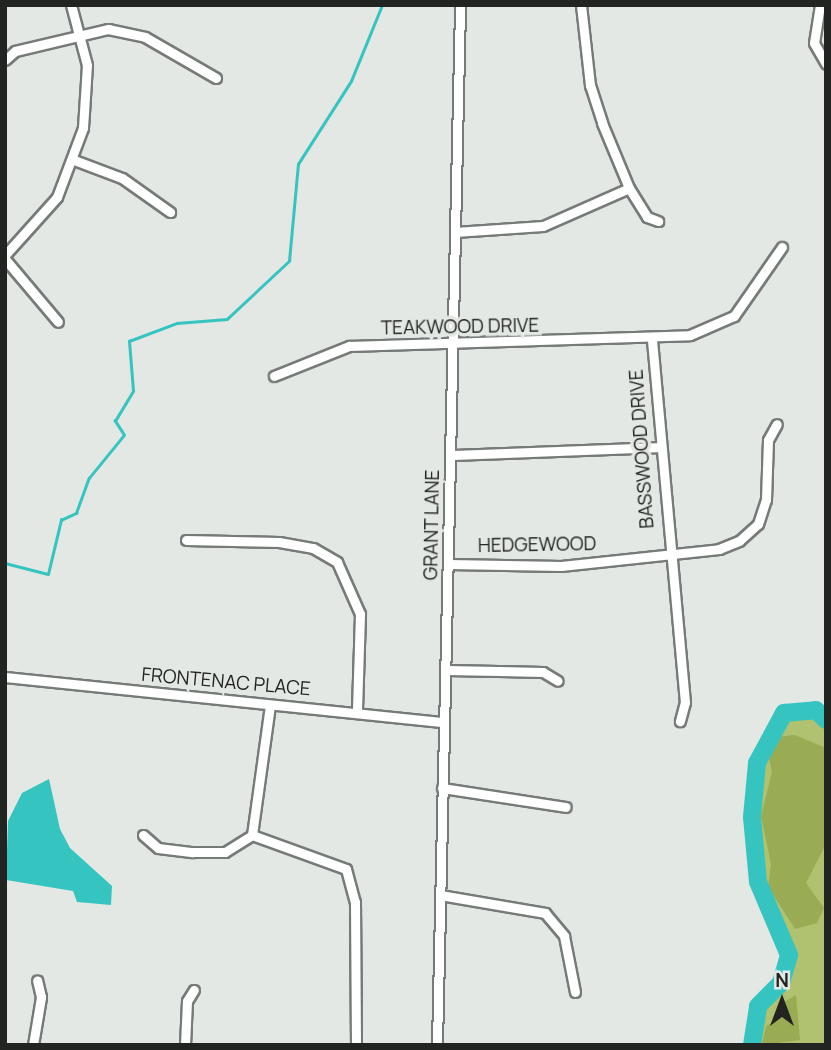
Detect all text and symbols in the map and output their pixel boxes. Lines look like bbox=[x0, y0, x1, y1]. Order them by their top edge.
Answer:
street label: TEAKWOOD DRIVE bbox=[381, 314, 539, 340]
street label: BASSWOOD DRIVE bbox=[625, 369, 659, 529]
street label: GRANT LANE bbox=[420, 469, 444, 581]
street label: HEDGEWOOD bbox=[478, 533, 596, 557]
street label: FRONTENAC PLACE bbox=[140, 663, 312, 701]
north arrow bbox=[747, 966, 817, 1036]
text: N bbox=[775, 967, 789, 993]

